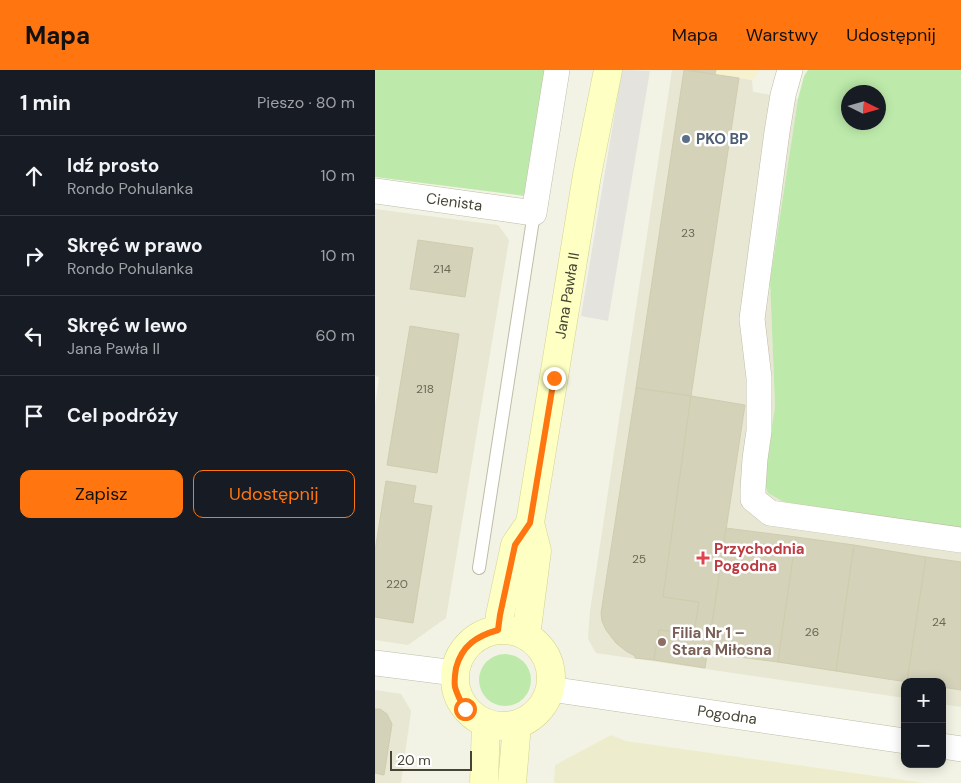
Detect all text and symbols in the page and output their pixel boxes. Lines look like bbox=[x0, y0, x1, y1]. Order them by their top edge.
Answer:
text: Mapa bbox=[25, 20, 90, 51]
text: Mapa bbox=[672, 23, 718, 47]
text: Warstwy bbox=[746, 23, 818, 47]
text: Udostępnij bbox=[846, 23, 936, 47]
north arrow bbox=[841, 85, 886, 130]
text: 1 min bbox=[20, 89, 71, 117]
text: Pieszo · 80 m bbox=[257, 92, 355, 113]
place label: PKO BP bbox=[696, 129, 748, 149]
marker: PKO BP bbox=[680, 133, 692, 145]
text: Idź prosto bbox=[67, 153, 159, 178]
icon: ahead bbox=[20, 162, 48, 190]
text: 10 m bbox=[321, 165, 355, 186]
text: Rondo Pohulanka bbox=[67, 178, 193, 199]
street label: Cienista bbox=[425, 188, 484, 216]
house number: 23 bbox=[681, 225, 695, 241]
text: Skręć w prawo bbox=[67, 233, 203, 258]
icon: right bbox=[20, 242, 48, 270]
text: 10 m bbox=[321, 245, 355, 266]
street label: Jana Pawła II bbox=[550, 251, 584, 340]
text: Rondo Pohulanka bbox=[67, 258, 193, 279]
house number: 214 bbox=[433, 261, 451, 277]
text: Skręć w lewo bbox=[67, 313, 188, 338]
icon: left bbox=[20, 322, 48, 350]
text: 60 m bbox=[315, 325, 355, 346]
text: Jana Pawła II bbox=[67, 338, 160, 359]
route end bbox=[543, 367, 566, 390]
house number: 218 bbox=[416, 381, 434, 397]
icon: arrive bbox=[20, 402, 48, 430]
text: Cel podróży bbox=[67, 403, 178, 428]
button: Zapisz bbox=[20, 470, 183, 518]
button: Udostępnij bbox=[193, 470, 355, 518]
place label: Przychodnia Pogodna bbox=[714, 539, 805, 576]
house number: 25 bbox=[632, 551, 646, 567]
marker: Przychodnia Pogodna bbox=[696, 551, 710, 565]
house number: 220 bbox=[386, 576, 408, 592]
house number: 24 bbox=[932, 614, 946, 630]
place label: Filia Nr 1 – Stara Miłosna bbox=[672, 623, 772, 660]
house number: 26 bbox=[805, 624, 819, 640]
marker: Filia Nr 1 – Stara Miłosna bbox=[656, 636, 668, 648]
map controls bbox=[901, 678, 946, 768]
button: + bbox=[901, 678, 946, 723]
route start bbox=[454, 698, 477, 721]
street label: Pogodna bbox=[696, 701, 758, 729]
button: − bbox=[901, 723, 946, 768]
scale bar bbox=[390, 748, 473, 771]
text: 20 m bbox=[397, 751, 431, 769]

